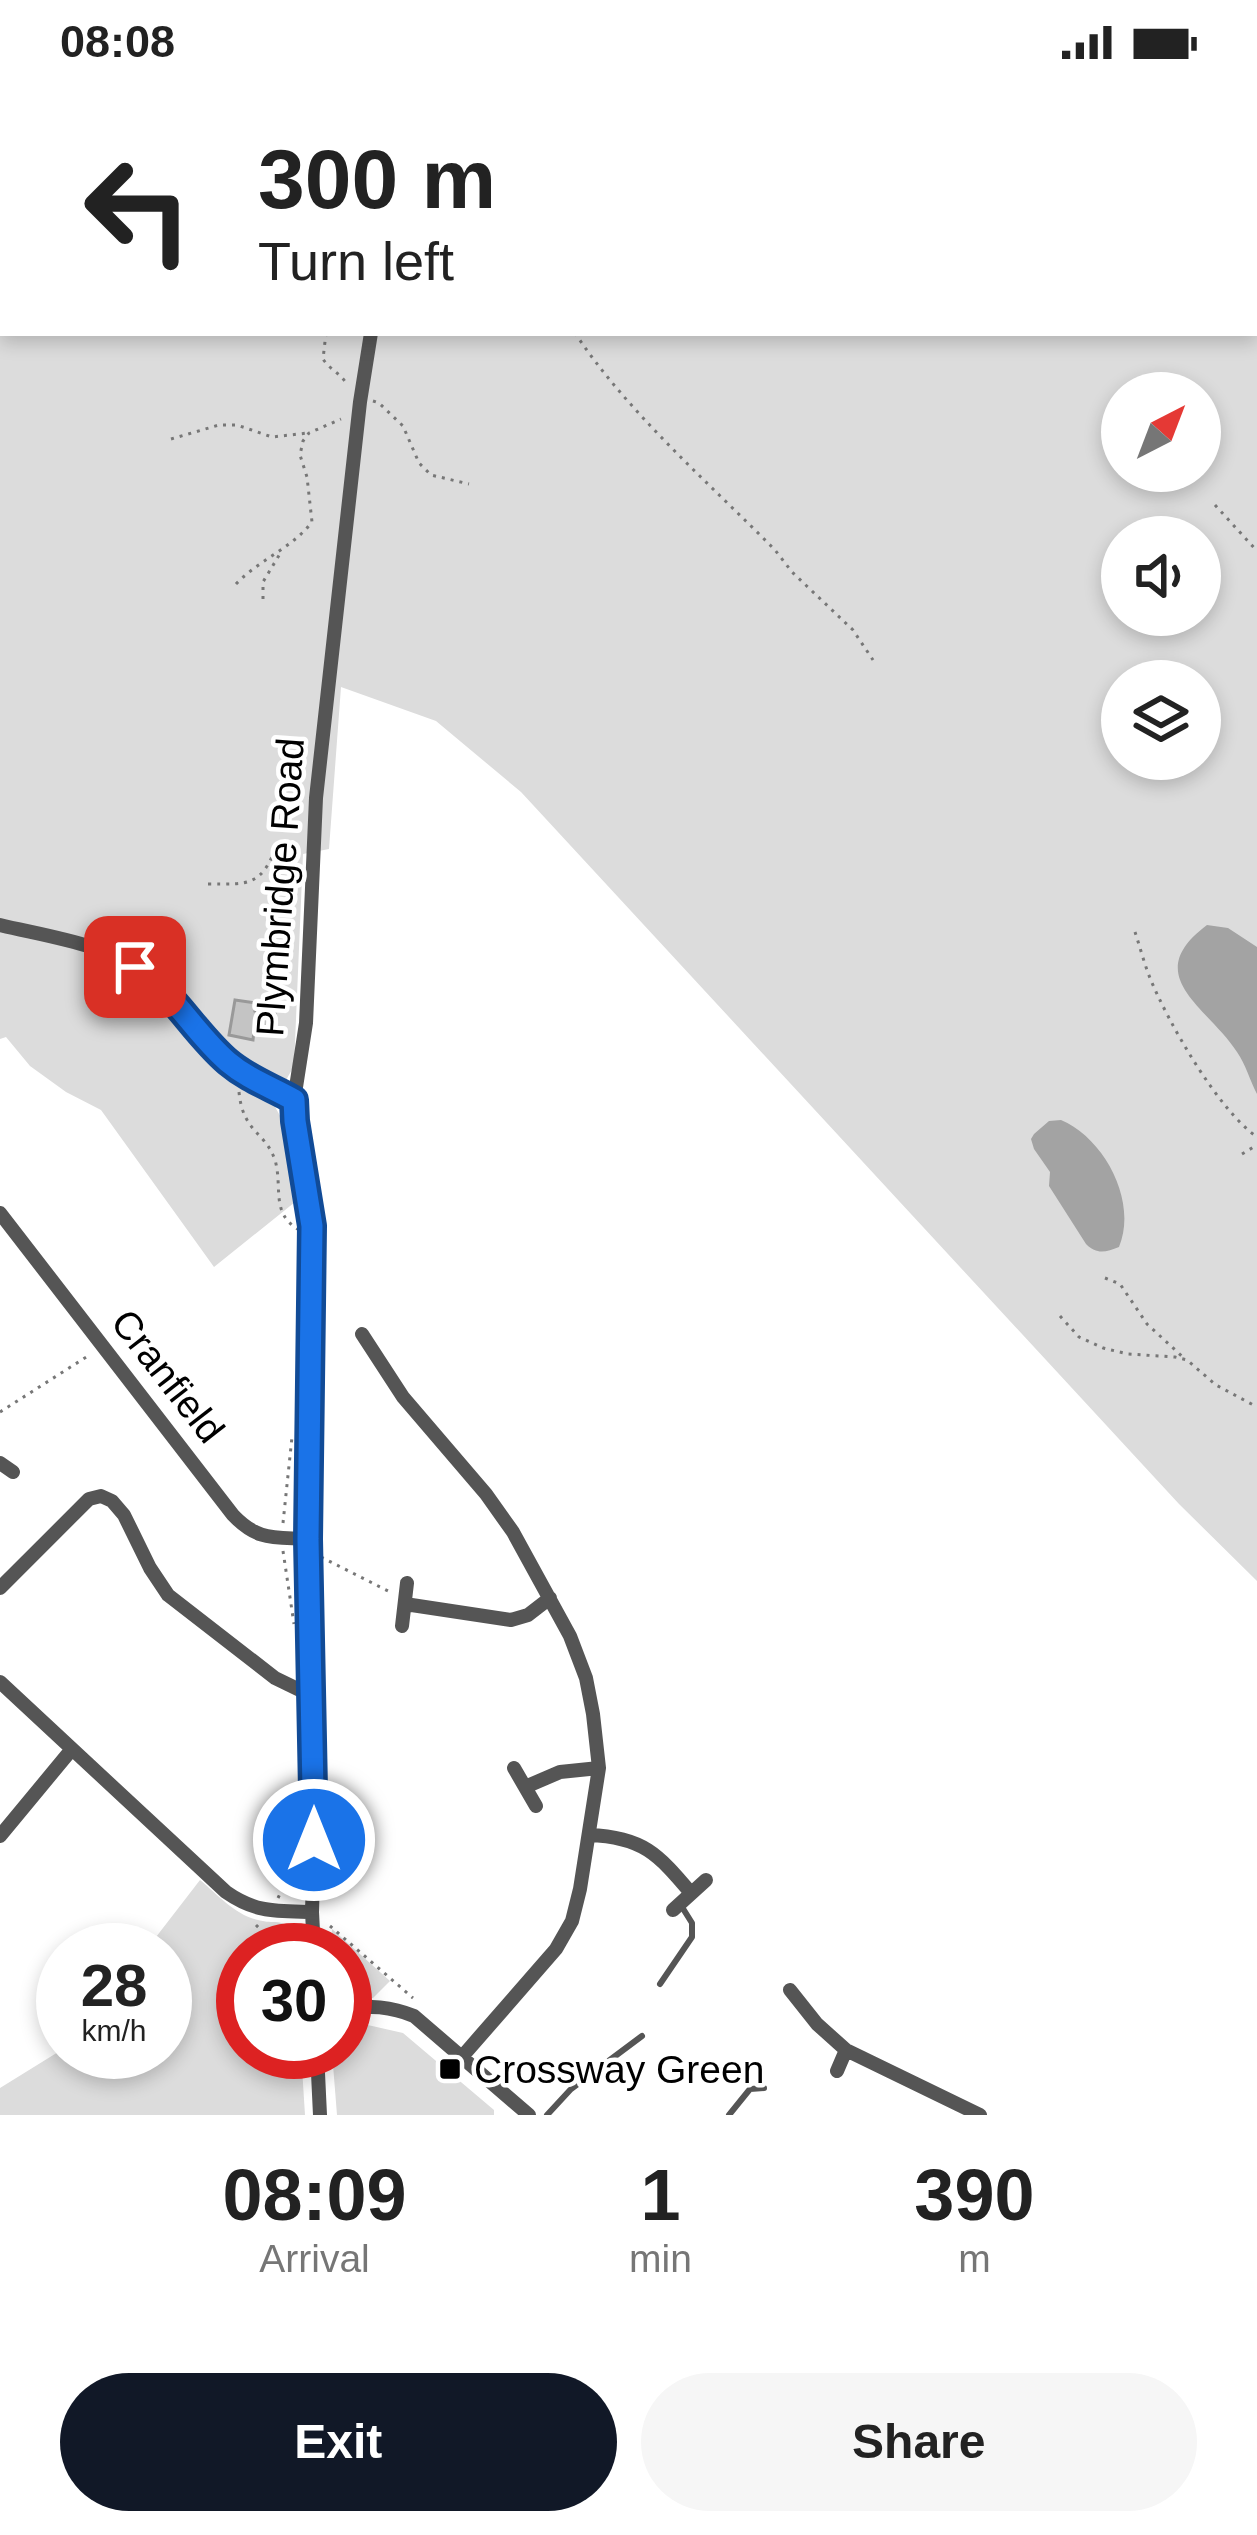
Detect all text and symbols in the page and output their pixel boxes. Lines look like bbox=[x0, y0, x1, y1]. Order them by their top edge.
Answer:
text: 08:08 bbox=[60, 16, 175, 67]
icon: left bbox=[60, 132, 216, 288]
text: 300 m bbox=[258, 132, 496, 226]
text: Turn left bbox=[258, 231, 454, 291]
north arrow bbox=[1101, 372, 1221, 492]
map controls bbox=[1101, 372, 1221, 780]
button: sound bbox=[1101, 516, 1221, 636]
button: layers bbox=[1101, 660, 1221, 780]
street label: Plymbridge Road bbox=[248, 736, 312, 1038]
pin bbox=[84, 916, 186, 1018]
icon: arrive bbox=[102, 934, 168, 1000]
street label: Cranfield bbox=[103, 1301, 233, 1451]
position arrow bbox=[251, 1777, 377, 1903]
speed limit sign: 30 bbox=[216, 1923, 372, 2079]
text: 28 bbox=[81, 1952, 147, 2019]
text: km/h bbox=[81, 2014, 147, 2047]
place label: Crossway Green bbox=[474, 2048, 764, 2091]
marker: Crossway Green bbox=[437, 2056, 463, 2082]
text: 08:09 bbox=[222, 2155, 407, 2235]
text: 1 bbox=[640, 2155, 681, 2235]
text: 390 bbox=[914, 2155, 1035, 2235]
text: Arrival bbox=[259, 2237, 370, 2280]
text: min bbox=[629, 2237, 692, 2280]
text: m bbox=[958, 2237, 991, 2280]
button: Exit bbox=[60, 2373, 617, 2511]
button: Share bbox=[641, 2373, 1197, 2511]

